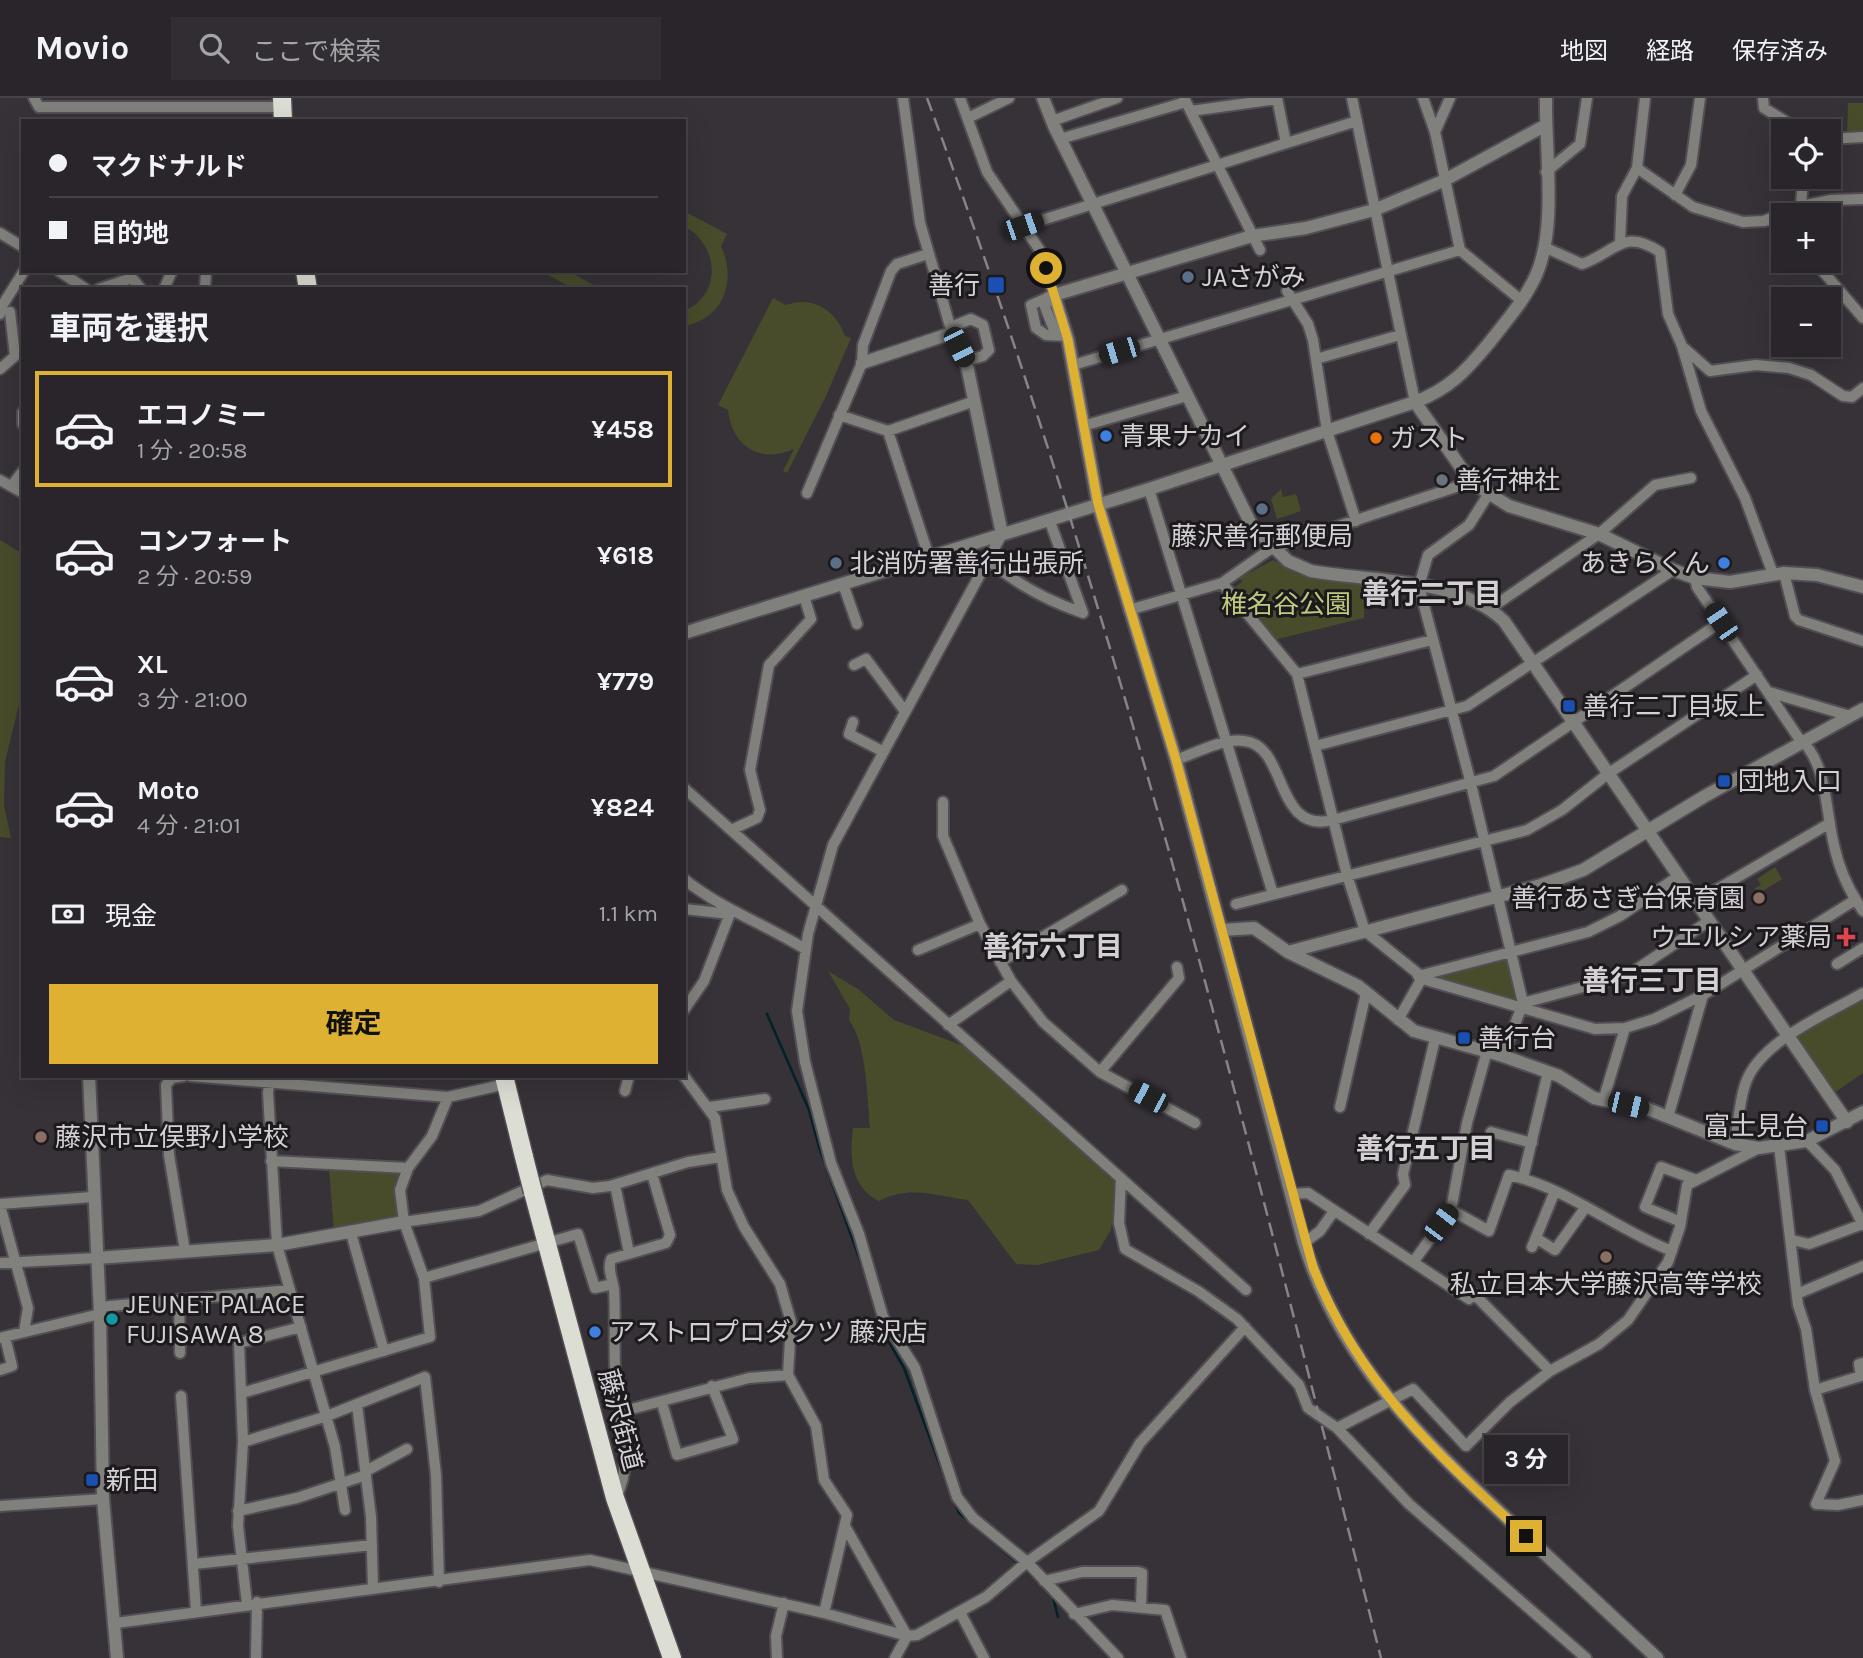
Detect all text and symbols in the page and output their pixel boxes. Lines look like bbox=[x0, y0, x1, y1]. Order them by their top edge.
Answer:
search box bbox=[171, 17, 661, 80]
text: Movio bbox=[35, 29, 129, 67]
icon: search bbox=[195, 29, 233, 67]
text: ここで検索 bbox=[251, 36, 381, 67]
text: 地図 bbox=[1560, 37, 1608, 65]
text: 経路 bbox=[1646, 37, 1694, 65]
text: 保存済み bbox=[1732, 37, 1828, 65]
map controls bbox=[1771, 119, 1841, 357]
button: locate bbox=[1771, 119, 1841, 189]
text: マクドナルド bbox=[91, 151, 247, 182]
button: + bbox=[1771, 203, 1841, 273]
car bbox=[1000, 209, 1047, 243]
text: 目的地 bbox=[91, 218, 169, 249]
route start bbox=[1030, 252, 1062, 284]
place label: JAさがみ bbox=[1202, 262, 1305, 293]
marker: JAさがみ bbox=[1180, 269, 1196, 285]
place label: 善行 bbox=[928, 270, 980, 301]
marker: 善行 bbox=[986, 275, 1006, 295]
button: − bbox=[1771, 287, 1841, 357]
text: 車両を選択 bbox=[49, 310, 209, 347]
car bbox=[941, 324, 978, 370]
car bbox=[1096, 335, 1143, 367]
icon: car bbox=[53, 398, 116, 461]
text: エコノミー bbox=[137, 400, 267, 431]
text: ¥458 bbox=[591, 414, 654, 445]
place label: 青果ナカイ bbox=[1120, 421, 1250, 452]
place label: ガスト bbox=[1390, 423, 1468, 454]
marker: 青果ナカイ bbox=[1098, 428, 1114, 444]
marker: ガスト bbox=[1368, 430, 1384, 446]
text: 1 分 · 20:58 bbox=[137, 437, 248, 464]
place label: 善行神社 bbox=[1456, 465, 1560, 496]
marker: 善行神社 bbox=[1434, 472, 1450, 488]
marker: 藤沢善行郵便局 bbox=[1254, 501, 1270, 517]
place label: 藤沢善行郵便局 bbox=[1171, 521, 1353, 552]
icon: car bbox=[53, 524, 116, 587]
text: コンフォート bbox=[137, 526, 292, 557]
text: ¥618 bbox=[597, 540, 654, 571]
place label: 北消防署善行出張所 bbox=[850, 548, 1084, 579]
place label: あきらくん bbox=[1580, 548, 1710, 579]
marker: 北消防署善行出張所 bbox=[828, 555, 844, 571]
marker: あきらくん bbox=[1716, 555, 1732, 571]
text: 2 分 · 20:59 bbox=[137, 563, 252, 590]
district label: 善行二丁目 bbox=[1362, 577, 1502, 610]
park label: 椎名谷公園 bbox=[1221, 589, 1351, 620]
car bbox=[1701, 599, 1742, 645]
text: XL bbox=[137, 649, 168, 680]
icon: car bbox=[53, 650, 116, 713]
text: ¥779 bbox=[597, 666, 654, 697]
text: 3 分 · 21:00 bbox=[137, 686, 248, 713]
place label: 善行二丁目坂上 bbox=[1583, 691, 1765, 722]
marker: 善行二丁目坂上 bbox=[1561, 698, 1577, 714]
place label: 団地入口 bbox=[1738, 766, 1842, 797]
marker: 団地入口 bbox=[1716, 773, 1732, 789]
text: Moto bbox=[137, 775, 199, 806]
icon: car bbox=[53, 776, 116, 839]
text: ¥824 bbox=[591, 792, 654, 823]
text: 4 分 · 21:01 bbox=[137, 812, 241, 839]
place label: 善行あさぎ台保育園 bbox=[1511, 883, 1745, 914]
marker: 善行あさぎ台保育園 bbox=[1751, 890, 1767, 906]
icon: cash bbox=[49, 895, 87, 933]
text: 1.1 km bbox=[599, 900, 658, 927]
text: 現金 bbox=[105, 901, 157, 932]
place label: ウエルシア薬局 bbox=[1650, 922, 1832, 953]
marker: ウエルシア薬局 bbox=[1838, 929, 1854, 945]
district label: 善行六丁目 bbox=[983, 930, 1123, 963]
district label: 善行三丁目 bbox=[1582, 964, 1722, 997]
button: 確定 bbox=[49, 984, 658, 1064]
place label: 善行台 bbox=[1478, 1023, 1556, 1054]
marker: 善行台 bbox=[1456, 1030, 1472, 1046]
car bbox=[1125, 1078, 1172, 1116]
car bbox=[1606, 1090, 1651, 1120]
place label: 富士見台 bbox=[1704, 1111, 1808, 1142]
marker: 富士見台 bbox=[1814, 1118, 1830, 1134]
place label: 藤沢市立俣野小学校 bbox=[55, 1122, 289, 1153]
marker: 藤沢市立俣野小学校 bbox=[33, 1129, 49, 1145]
district label: 善行五丁目 bbox=[1356, 1132, 1496, 1165]
car bbox=[1420, 1200, 1463, 1246]
marker: 私立日本大学藤沢高等学校 bbox=[1598, 1249, 1614, 1265]
place label: 私立日本大学藤沢高等学校 bbox=[1450, 1269, 1762, 1300]
place label: JEUNET PALACE FUJISAWA 8 bbox=[126, 1289, 306, 1350]
marker: JEUNET PALACE FUJISAWA 8 bbox=[104, 1311, 120, 1327]
place label: アストロプロダクツ 藤沢店 bbox=[609, 1317, 927, 1348]
marker: アストロプロダクツ 藤沢店 bbox=[587, 1324, 603, 1340]
street label: 藤沢街道 bbox=[592, 1366, 649, 1474]
callout: 3 分 bbox=[1484, 1434, 1568, 1484]
text: 3 分 bbox=[1504, 1446, 1548, 1473]
place label: 新田 bbox=[106, 1465, 158, 1496]
marker: 新田 bbox=[84, 1472, 100, 1488]
route end bbox=[1510, 1520, 1542, 1552]

